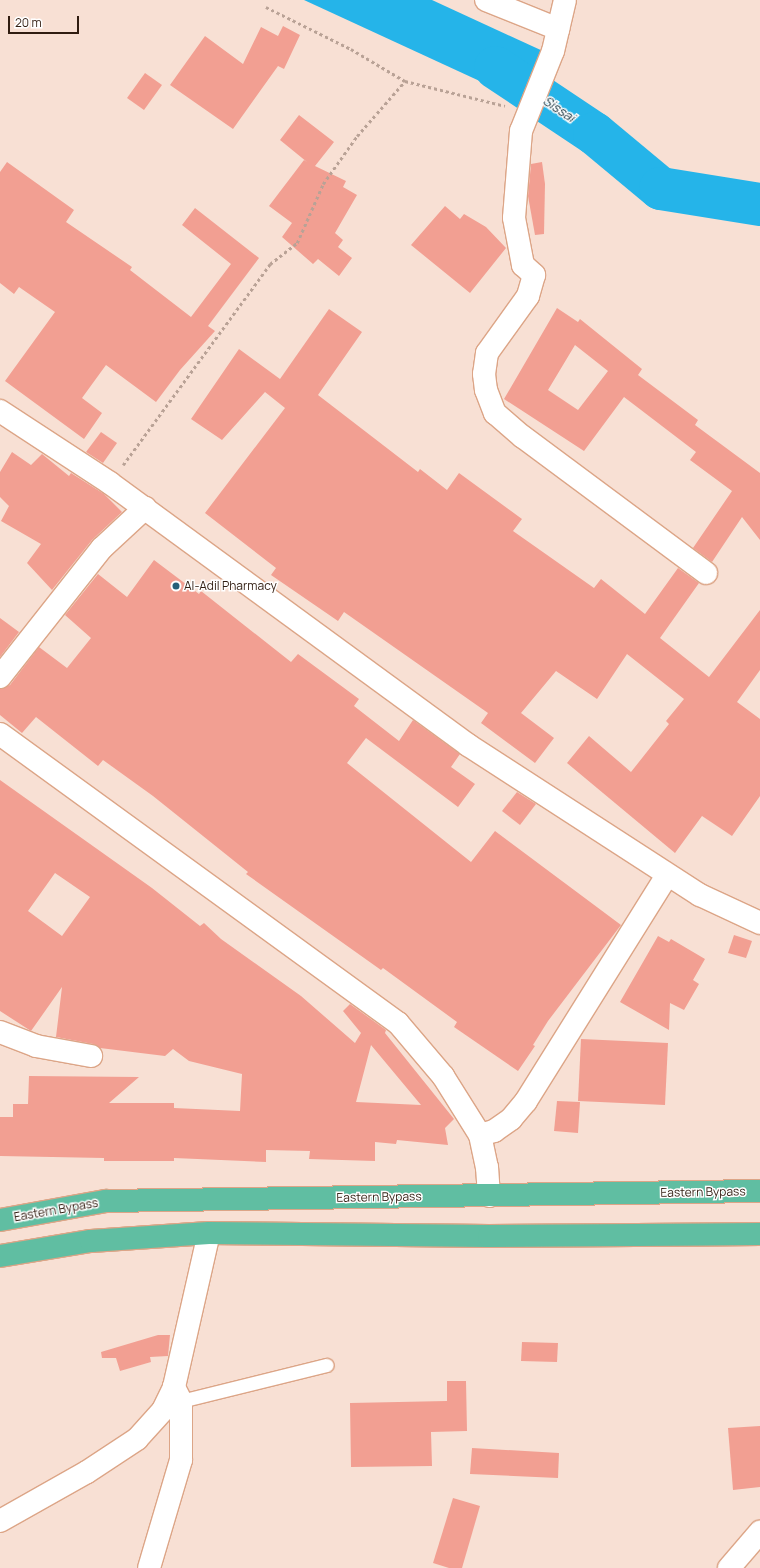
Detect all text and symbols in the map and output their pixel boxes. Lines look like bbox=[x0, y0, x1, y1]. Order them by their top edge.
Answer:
scale bar bbox=[10, 8, 81, 34]
text: 20 m bbox=[15, 14, 42, 31]
water label: Sissai bbox=[540, 93, 578, 125]
place label: Al-Adil Pharmacy bbox=[184, 579, 277, 593]
marker: Al-Adil Pharmacy bbox=[171, 581, 181, 591]
street label: Eastern Bypass bbox=[660, 1184, 746, 1200]
street label: Eastern Bypass bbox=[336, 1189, 422, 1205]
street label: Eastern Bypass bbox=[13, 1196, 99, 1224]

